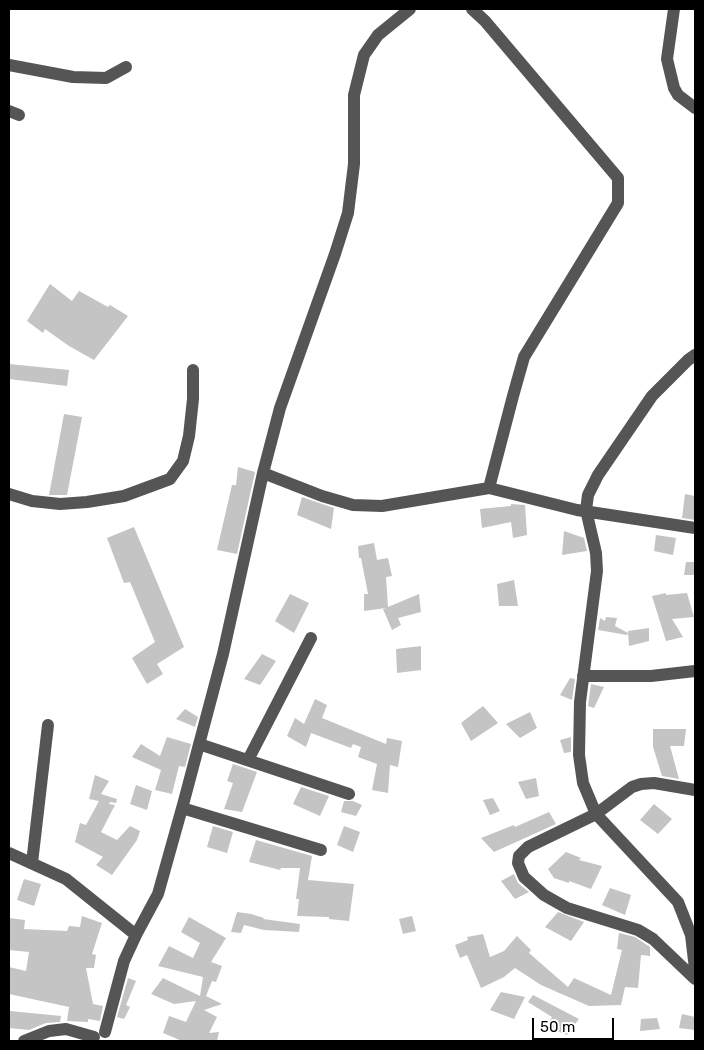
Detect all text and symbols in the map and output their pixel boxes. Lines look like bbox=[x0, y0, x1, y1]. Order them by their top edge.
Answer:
scale bar bbox=[534, 1008, 616, 1040]
text: 50 m bbox=[540, 1018, 575, 1036]

